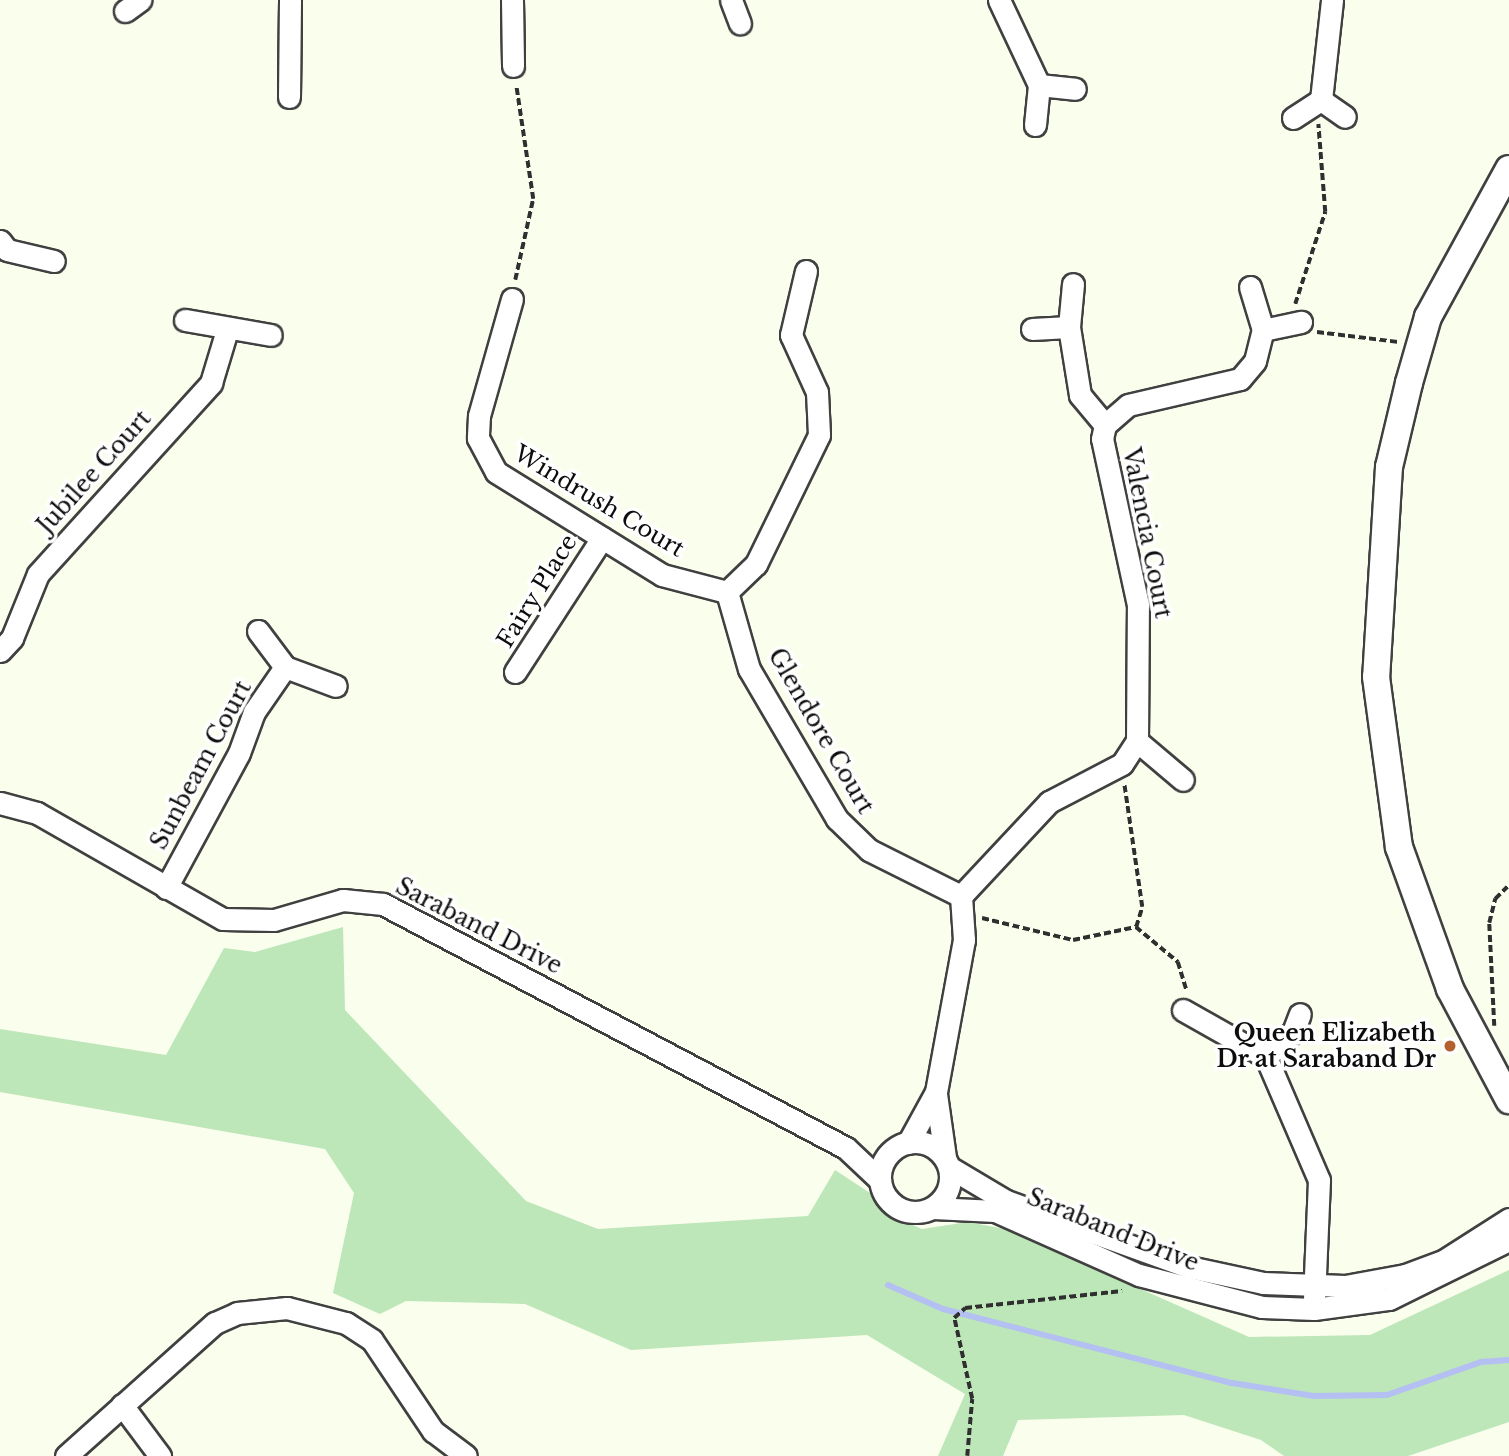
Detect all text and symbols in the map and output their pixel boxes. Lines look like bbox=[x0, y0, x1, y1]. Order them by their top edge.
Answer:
street label: Jubilee Court bbox=[32, 405, 156, 539]
street label: Windrush Court bbox=[509, 439, 689, 563]
street label: Valencia Court bbox=[1117, 445, 1177, 621]
street label: Fairy Place bbox=[491, 529, 583, 653]
street label: Glendore Court bbox=[763, 643, 879, 819]
street label: Sunbeam Court bbox=[145, 676, 257, 854]
street label: Saraband Drive bbox=[391, 872, 567, 980]
place label: Queen Elizabeth Dr at Saraband Dr bbox=[1216, 1019, 1436, 1073]
marker: Queen Elizabeth Dr at Saraband Dr bbox=[1442, 1038, 1458, 1054]
street label: Saraband Drive bbox=[1023, 1183, 1203, 1277]

